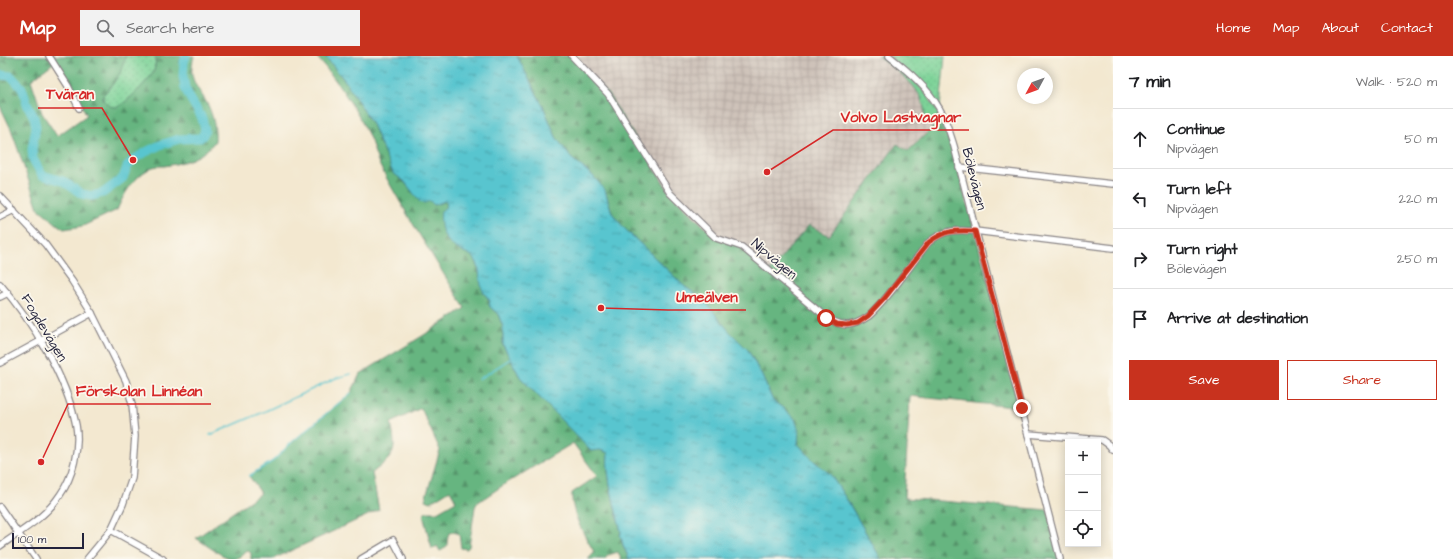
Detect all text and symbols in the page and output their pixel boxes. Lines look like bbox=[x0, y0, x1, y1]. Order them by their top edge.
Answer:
search box bbox=[80, 10, 360, 46]
text: Map bbox=[20, 15, 56, 42]
icon: search bbox=[94, 17, 116, 39]
text: Search here bbox=[126, 18, 215, 39]
text: Home bbox=[1216, 18, 1251, 38]
text: Map bbox=[1273, 18, 1299, 38]
text: About bbox=[1321, 18, 1359, 38]
text: Contact bbox=[1381, 18, 1433, 38]
north arrow bbox=[1017, 68, 1053, 104]
text: 7 min bbox=[1129, 70, 1171, 94]
text: Walk · 520 m bbox=[1356, 73, 1437, 91]
callout: Tvärån bbox=[38, 81, 102, 108]
text: Tvärån bbox=[45, 84, 95, 105]
callout: Volvo Lastvagnar bbox=[833, 103, 969, 130]
text: Volvo Lastvagnar bbox=[840, 107, 962, 130]
text: Continue bbox=[1167, 119, 1225, 140]
icon: ahead bbox=[1129, 128, 1151, 150]
text: 50 m bbox=[1404, 130, 1437, 148]
text: Nipvägen bbox=[1167, 140, 1218, 158]
street label: Bölevägen bbox=[957, 146, 991, 212]
text: Turn left bbox=[1167, 179, 1231, 200]
icon: left bbox=[1129, 188, 1151, 210]
text: 220 m bbox=[1399, 190, 1437, 208]
text: Nipvägen bbox=[1167, 200, 1218, 218]
street label: Nipvägen bbox=[747, 234, 801, 284]
text: Turn right bbox=[1167, 239, 1238, 260]
icon: right bbox=[1129, 248, 1151, 270]
text: 250 m bbox=[1397, 250, 1437, 268]
text: Bölevägen bbox=[1167, 260, 1226, 278]
callout: Umeälven bbox=[668, 283, 746, 310]
text: Umeälven bbox=[676, 287, 738, 308]
street label: Fogdevägen bbox=[16, 290, 72, 366]
icon: arrive bbox=[1129, 308, 1151, 330]
text: Arrive at destination bbox=[1167, 308, 1308, 329]
route start bbox=[817, 309, 835, 327]
button: Save bbox=[1129, 360, 1279, 400]
button: Share bbox=[1287, 360, 1437, 400]
callout: Förskolan Linnéan bbox=[68, 377, 211, 404]
text: Förskolan Linnéan bbox=[76, 381, 203, 402]
route end bbox=[1013, 399, 1031, 417]
map controls bbox=[1065, 439, 1101, 547]
button: + bbox=[1065, 439, 1101, 475]
button: − bbox=[1065, 475, 1101, 511]
button: locate bbox=[1065, 511, 1101, 547]
scale bar bbox=[12, 531, 84, 550]
text: 100 m bbox=[18, 532, 46, 547]

